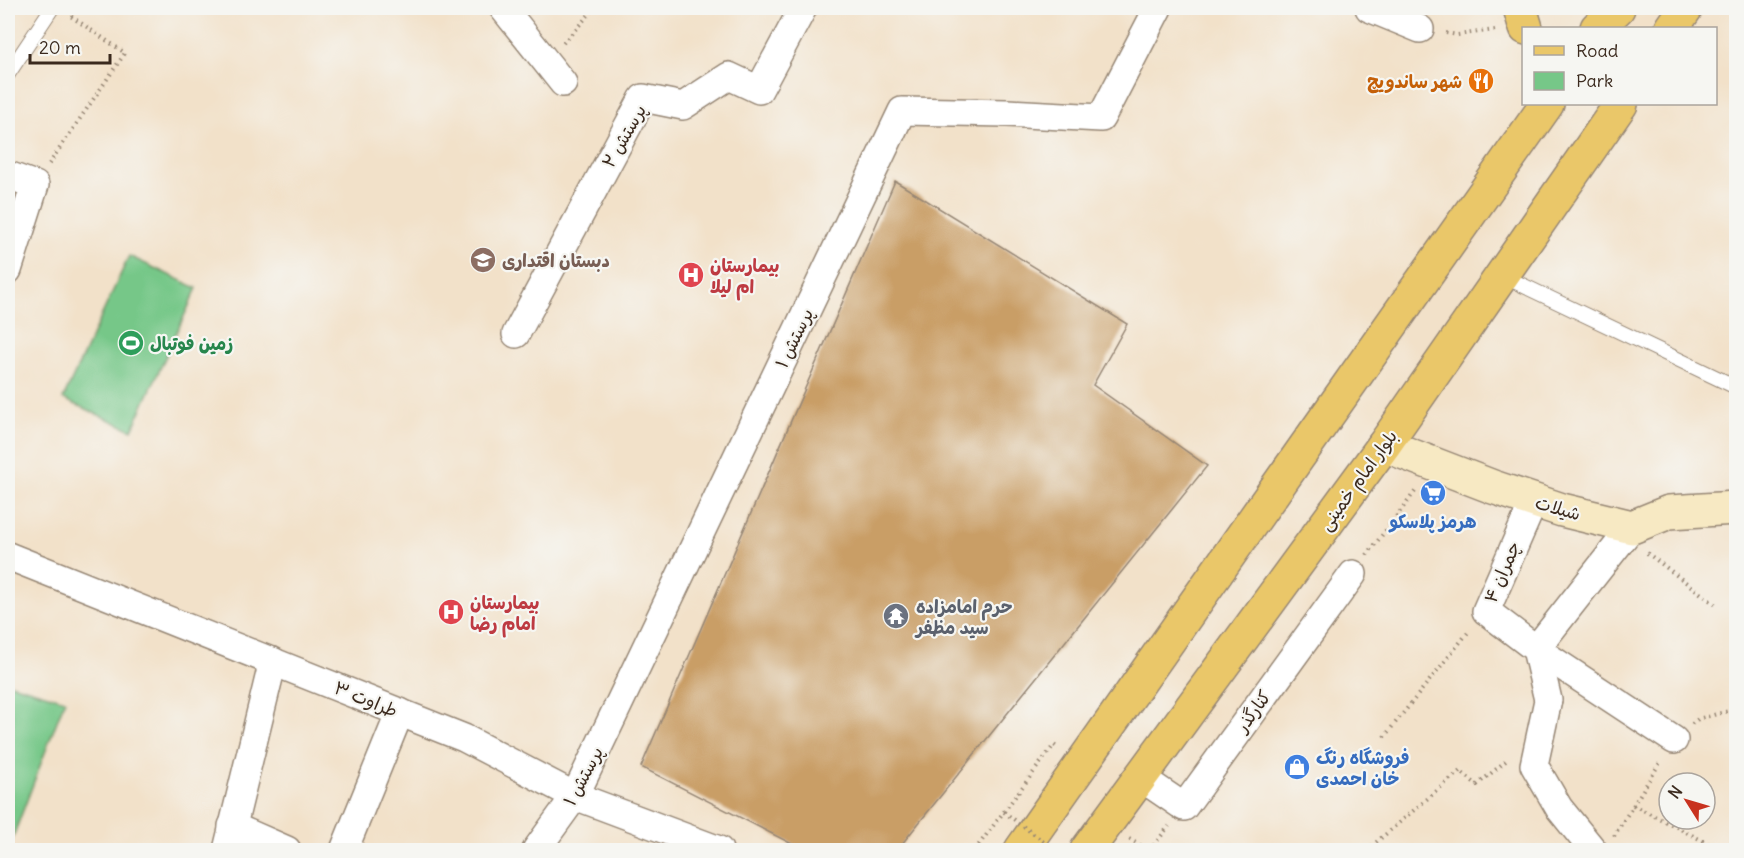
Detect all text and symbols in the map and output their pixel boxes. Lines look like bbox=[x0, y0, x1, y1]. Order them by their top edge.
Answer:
scale bar bbox=[30, 27, 110, 65]
legend bbox=[1522, 27, 1717, 105]
text: 20 m bbox=[39, 36, 81, 59]
text: Road bbox=[1576, 39, 1619, 62]
restaurant icon: شهر ساندویچ bbox=[1466, 66, 1496, 96]
text: Park bbox=[1576, 69, 1613, 92]
place label: شهر ساندویچ bbox=[1367, 70, 1462, 94]
street label: پرستش ۲ bbox=[597, 100, 652, 172]
school or university icon: دبستان اقتداری bbox=[468, 245, 498, 275]
place label: دبستان اقتداری bbox=[502, 249, 610, 272]
place label: بیمارستان ام لیلا bbox=[710, 254, 779, 301]
hospital icon: بیمارستان ام لیلا bbox=[676, 260, 706, 290]
street label: پرستش ۱ bbox=[770, 304, 819, 372]
sports icon: زمین فوتبال bbox=[116, 328, 146, 358]
place label: زمین فوتبال bbox=[150, 332, 233, 355]
street label: بلوار امام خمینی bbox=[1314, 425, 1405, 537]
supermarket icon: هرمز پلاسکو bbox=[1418, 478, 1448, 508]
street label: شیلات bbox=[1533, 491, 1583, 525]
place label: هرمز پلاسکو bbox=[1388, 510, 1477, 534]
street label: چمران ۴ bbox=[1479, 538, 1526, 607]
place label: بیمارستان امام رضا bbox=[470, 591, 539, 638]
place label: حرم امامزاده سید مظفر bbox=[914, 595, 1013, 639]
hospital icon: بیمارستان امام رضا bbox=[436, 597, 466, 627]
temple icon: حرم امامزاده سید مظفر bbox=[881, 601, 911, 631]
street label: طراوت ۳ bbox=[331, 676, 401, 722]
street label: کنارگذر bbox=[1229, 685, 1276, 738]
street label: پرستش ۱ bbox=[558, 743, 609, 810]
place label: فروشگاه رنگ خان احمدی bbox=[1316, 746, 1409, 790]
shop icon: فروشگاه رنگ خان احمدی bbox=[1282, 752, 1312, 782]
north arrow bbox=[1657, 771, 1717, 831]
text: N bbox=[1664, 782, 1686, 802]

